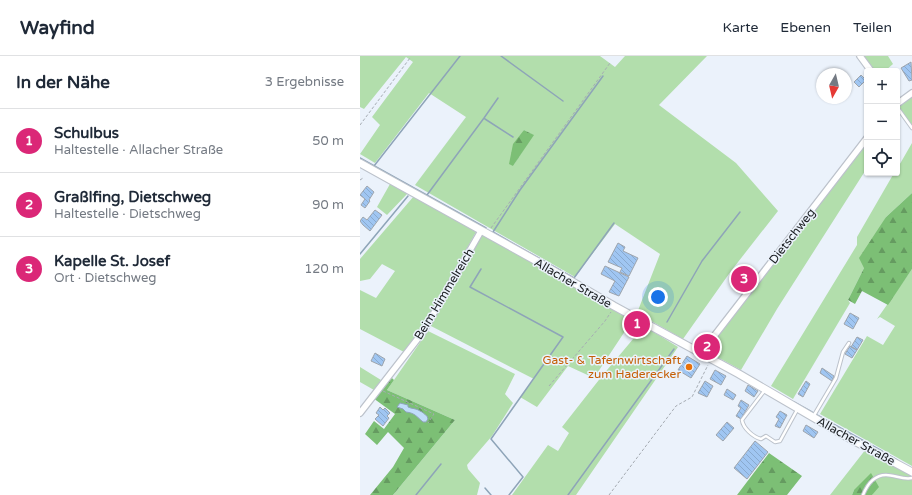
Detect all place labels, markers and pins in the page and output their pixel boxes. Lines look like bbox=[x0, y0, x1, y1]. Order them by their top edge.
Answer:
pin: 3 bbox=[731, 264, 757, 294]
pin: 1 bbox=[624, 309, 650, 339]
pin: 2 bbox=[694, 332, 720, 362]
place label: Gast- & Tafernwirtschaft zum Haderecker bbox=[542, 353, 681, 381]
marker: Gast- & Tafernwirtschaft zum Haderecker bbox=[684, 362, 694, 372]

